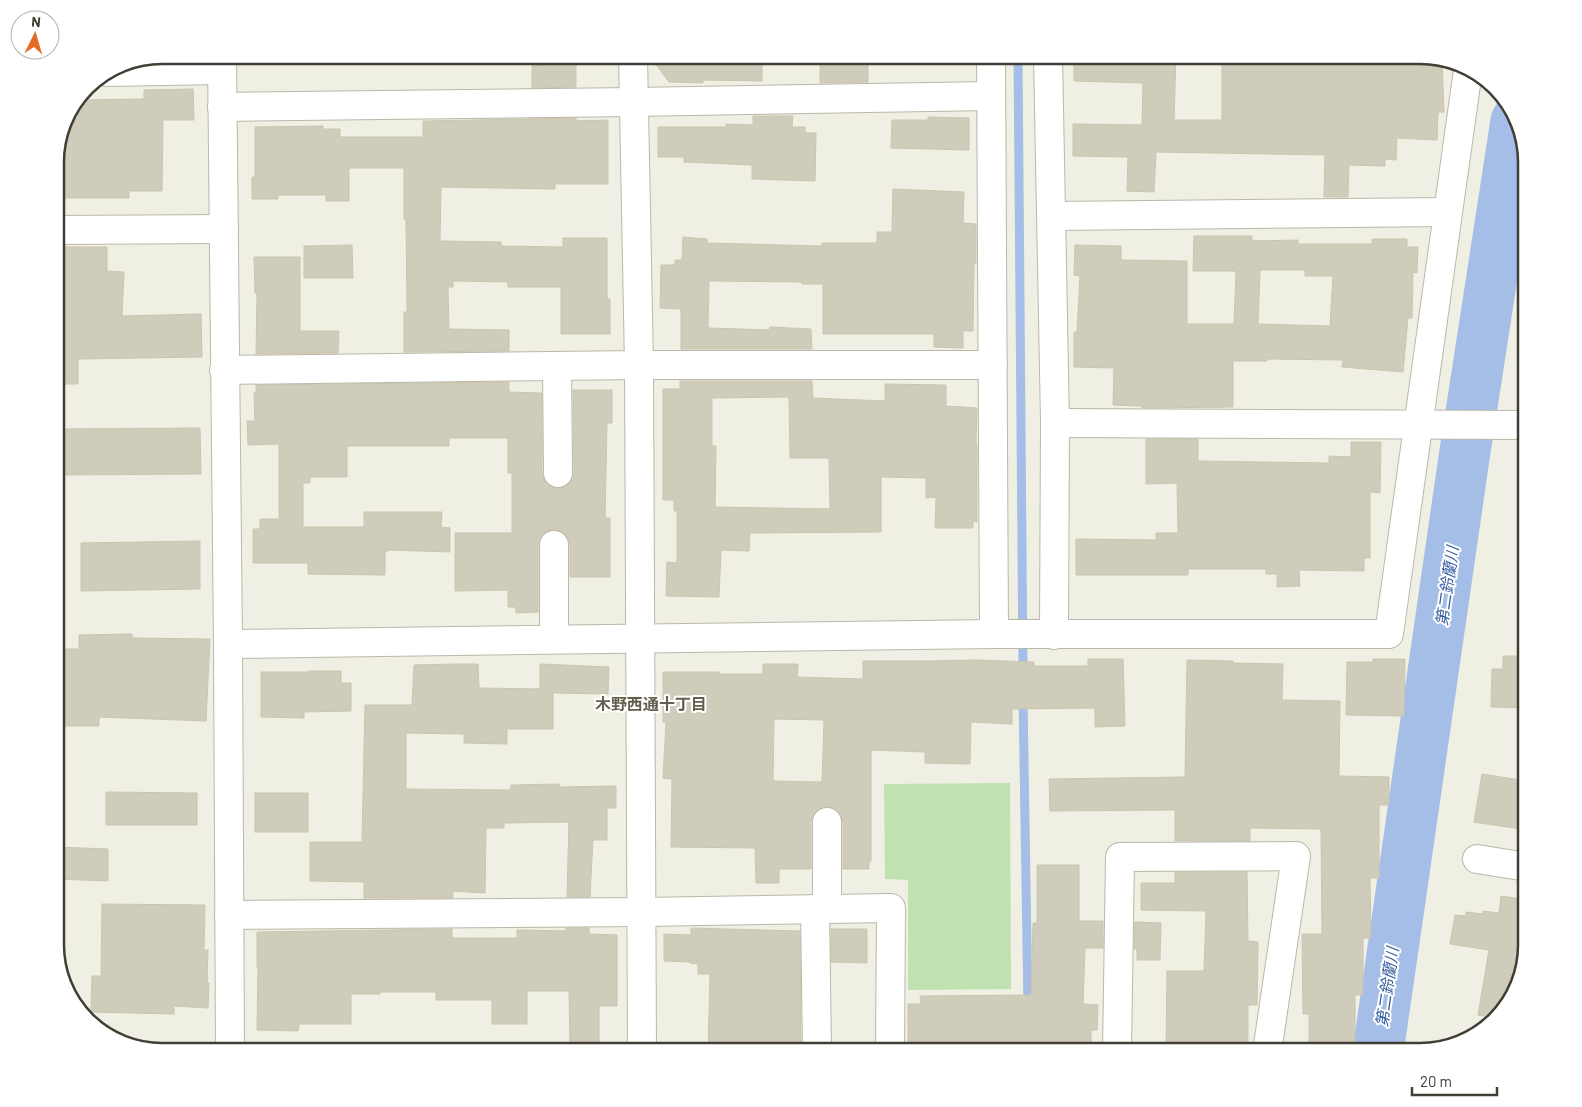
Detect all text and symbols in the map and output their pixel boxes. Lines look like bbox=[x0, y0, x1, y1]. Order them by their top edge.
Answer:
north arrow bbox=[10, 10, 60, 60]
text: N bbox=[31, 13, 42, 30]
water label: 第二鈴蘭川 bbox=[1432, 543, 1462, 627]
district label: 木野西通十丁目 bbox=[595, 694, 707, 713]
water label: 第二鈴蘭川 bbox=[1372, 944, 1402, 1028]
scale bar bbox=[1412, 1064, 1497, 1096]
text: 20 m bbox=[1420, 1072, 1452, 1090]

